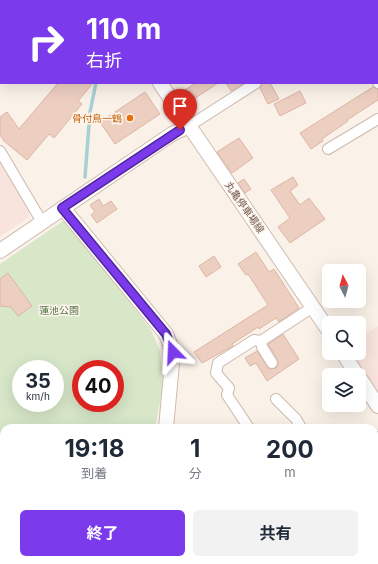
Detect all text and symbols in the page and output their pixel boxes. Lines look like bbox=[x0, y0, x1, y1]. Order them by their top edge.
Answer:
text: 110 m bbox=[86, 12, 161, 46]
icon: right bbox=[20, 16, 72, 68]
text: 右折 bbox=[86, 50, 122, 71]
pin bbox=[163, 89, 197, 130]
icon: arrive bbox=[169, 95, 191, 117]
place label: 骨付鳥一鶴 bbox=[72, 112, 122, 124]
marker: 骨付鳥一鶴 bbox=[125, 113, 135, 123]
street label: 丸亀停車場線 bbox=[223, 179, 267, 235]
north arrow bbox=[322, 264, 366, 308]
map controls bbox=[322, 264, 366, 412]
park label: 蓮池公園 bbox=[39, 304, 79, 316]
button: search bbox=[322, 316, 366, 360]
position arrow bbox=[152, 331, 194, 373]
speed limit sign: 40 bbox=[72, 360, 124, 412]
button: layers bbox=[322, 368, 366, 412]
text: 35 bbox=[25, 369, 51, 393]
text: km/h bbox=[26, 390, 50, 402]
text: 19:18 bbox=[64, 434, 124, 463]
text: 1 bbox=[190, 434, 200, 463]
text: 200 bbox=[266, 435, 314, 464]
text: m bbox=[284, 464, 296, 480]
text: 到着 bbox=[81, 465, 107, 481]
text: 分 bbox=[189, 465, 202, 481]
button: 終了 bbox=[20, 510, 185, 556]
button: 共有 bbox=[193, 510, 358, 556]

